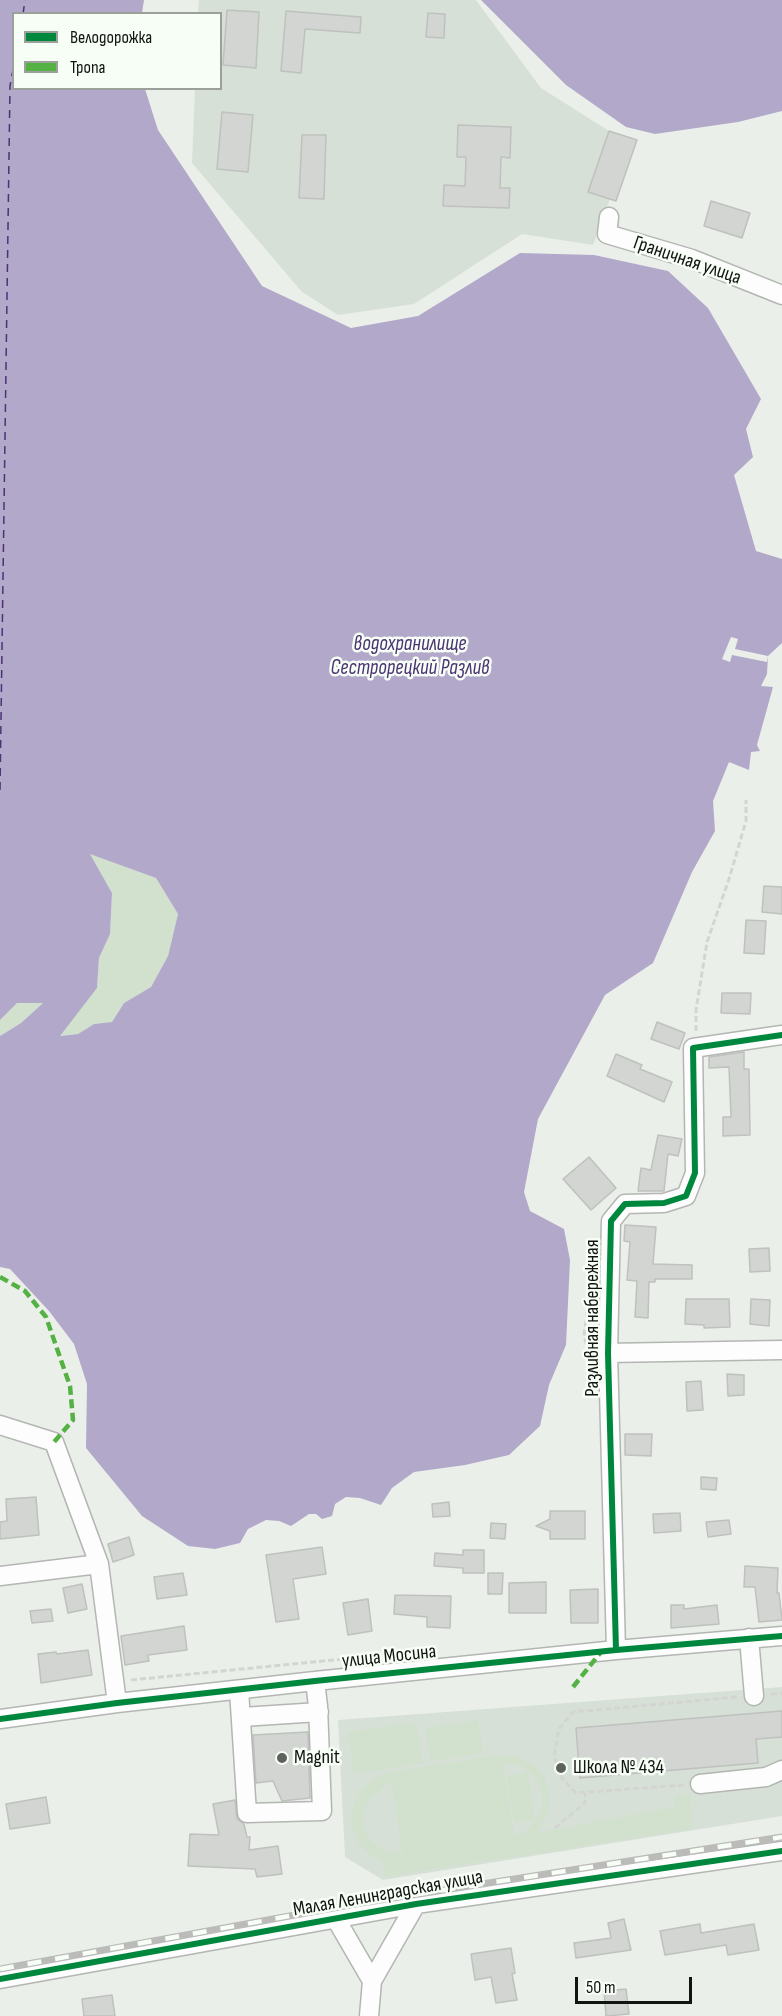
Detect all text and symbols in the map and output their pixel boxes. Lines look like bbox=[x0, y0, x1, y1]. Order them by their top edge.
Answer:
legend bbox=[12, 12, 222, 90]
text: Велодорожка bbox=[70, 27, 152, 48]
text: Тропа bbox=[70, 57, 106, 78]
street label: Граничная улица bbox=[630, 231, 744, 291]
water label: водохранилище Сестрорецкий Разлив bbox=[330, 632, 490, 682]
street label: Разливная набережная bbox=[581, 1239, 605, 1397]
street label: улица Мосина bbox=[341, 1640, 437, 1674]
place label: Magnit bbox=[294, 1746, 340, 1770]
marker: Magnit bbox=[275, 1751, 289, 1765]
place label: Школа № 434 bbox=[573, 1756, 664, 1780]
marker: Школа № 434 bbox=[554, 1761, 568, 1775]
street label: Малая Ленинградская улица bbox=[291, 1865, 485, 1923]
scale bar bbox=[578, 1965, 695, 2003]
text: 50 m bbox=[586, 1977, 616, 1998]

